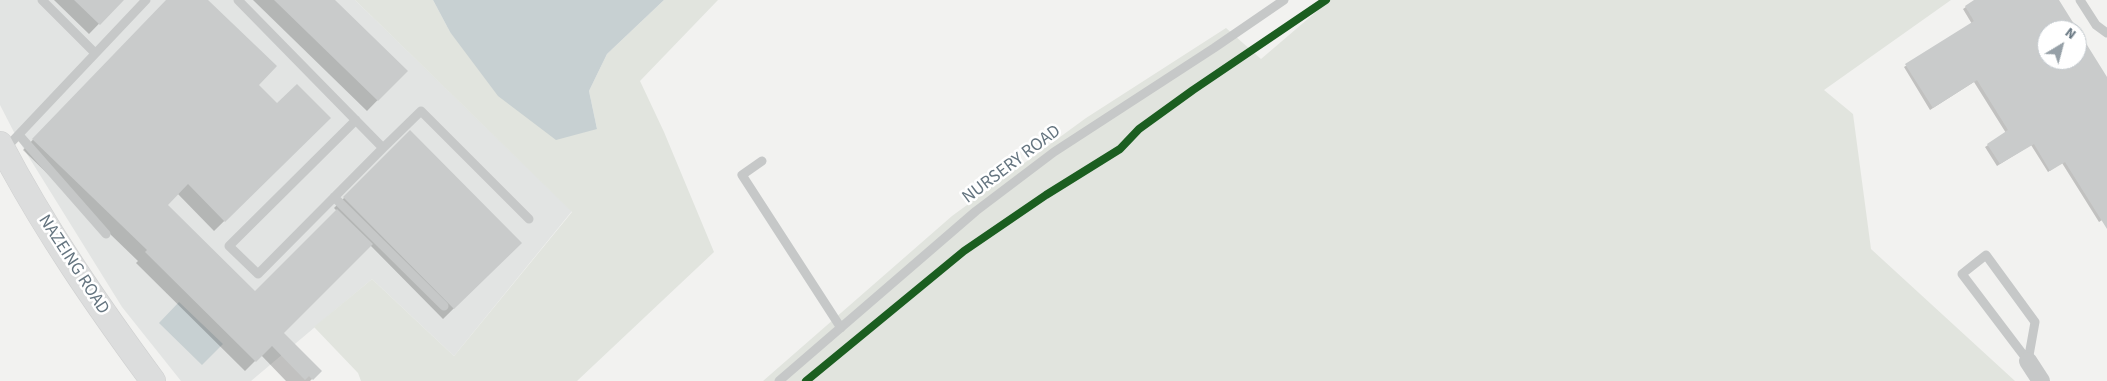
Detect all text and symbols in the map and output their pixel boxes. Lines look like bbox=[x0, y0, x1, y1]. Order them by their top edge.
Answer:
north arrow bbox=[2037, 20, 2087, 70]
text: N bbox=[2061, 23, 2080, 45]
street label: NURSERY ROAD bbox=[959, 121, 1065, 209]
street label: NAZEING ROAD bbox=[33, 211, 113, 319]

